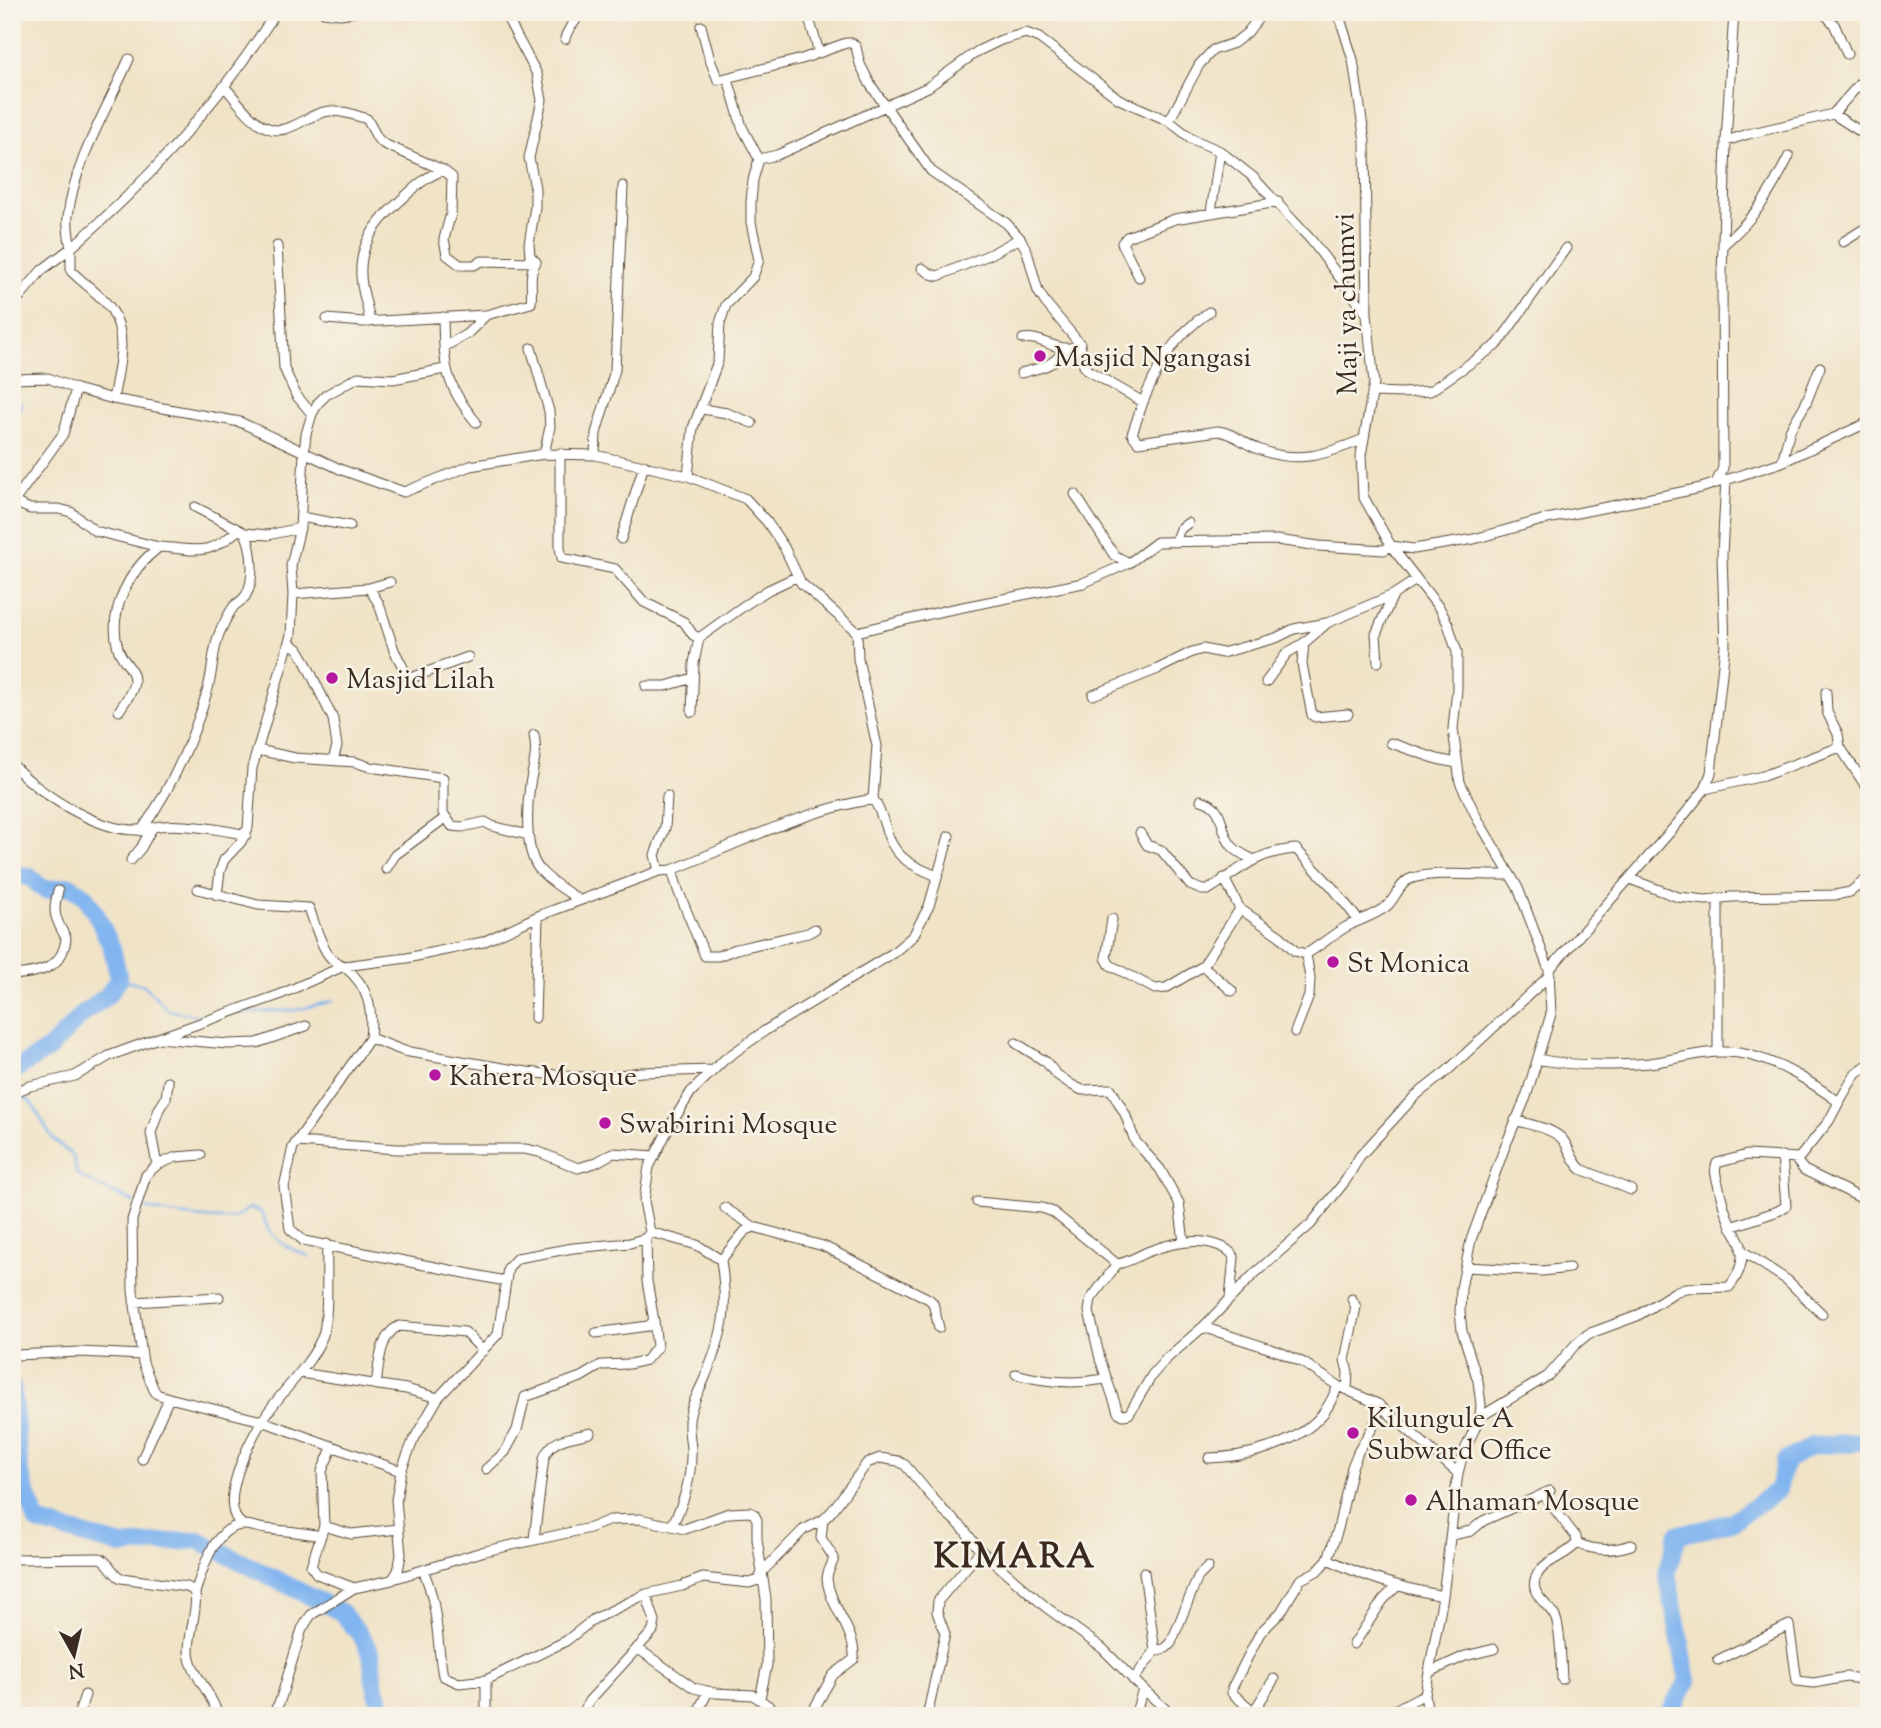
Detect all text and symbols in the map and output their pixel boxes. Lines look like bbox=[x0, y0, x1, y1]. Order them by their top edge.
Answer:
street label: Maji ya chumvi bbox=[1326, 212, 1370, 396]
place label: Masjid Ngangasi bbox=[1054, 339, 1251, 379]
marker: Masjid Ngangasi bbox=[1032, 348, 1048, 364]
place label: Masjid Lilah bbox=[346, 661, 495, 701]
marker: Masjid Lilah bbox=[324, 670, 340, 686]
place label: St Monica bbox=[1347, 945, 1470, 985]
marker: St Monica bbox=[1325, 954, 1341, 970]
place label: Kahera Mosque bbox=[449, 1058, 637, 1098]
marker: Kahera Mosque bbox=[427, 1067, 443, 1083]
place label: Swabirini Mosque bbox=[619, 1106, 838, 1146]
marker: Swabirini Mosque bbox=[597, 1115, 613, 1131]
place label: Kilungule A Subward Office bbox=[1367, 1400, 1552, 1472]
marker: Kilungule A Subward Office bbox=[1345, 1425, 1361, 1441]
place label: Alhaman Mosque bbox=[1425, 1483, 1640, 1523]
marker: Alhaman Mosque bbox=[1403, 1492, 1419, 1508]
district label: KIMARA bbox=[934, 1533, 1096, 1584]
north arrow bbox=[38, 1620, 108, 1690]
text: N bbox=[67, 1655, 85, 1684]

